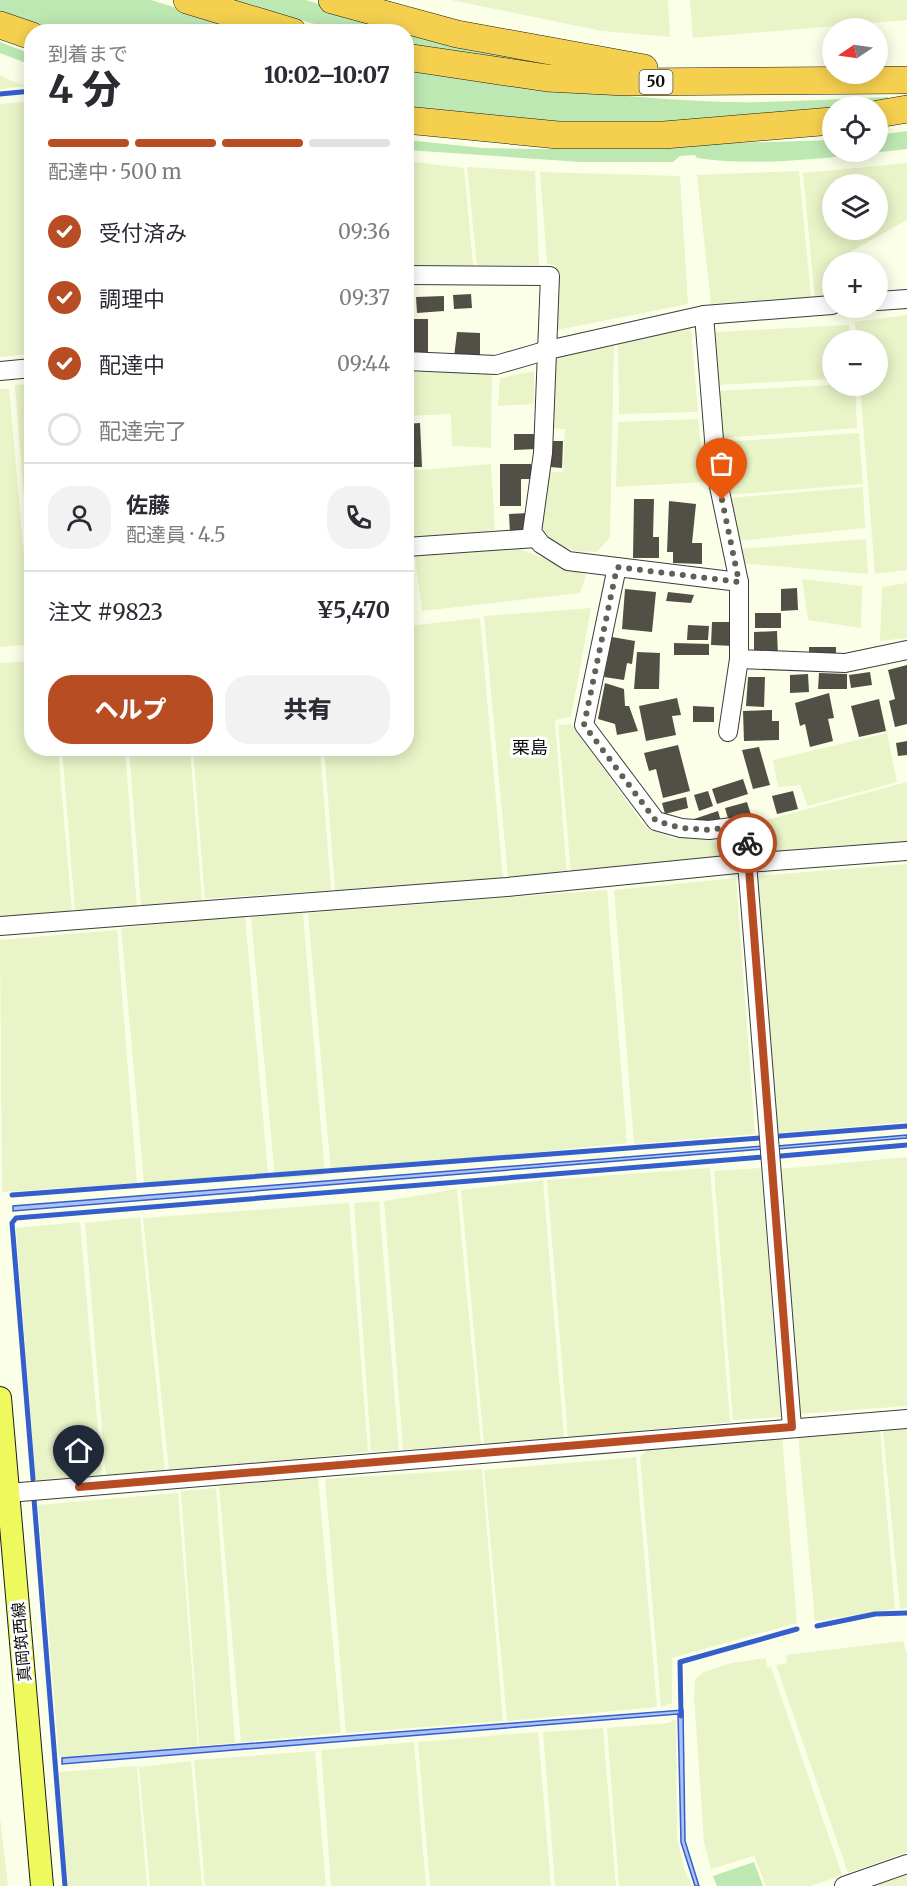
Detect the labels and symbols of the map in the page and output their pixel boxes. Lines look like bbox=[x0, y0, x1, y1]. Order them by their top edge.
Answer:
north arrow bbox=[822, 18, 888, 84]
road number: 50 bbox=[640, 70, 672, 94]
pin bbox=[696, 438, 747, 500]
district label: 栗島 bbox=[512, 736, 548, 759]
courier bbox=[717, 813, 777, 873]
pin bbox=[53, 1425, 104, 1487]
street label: 真岡筑西線 bbox=[8, 1601, 34, 1683]

